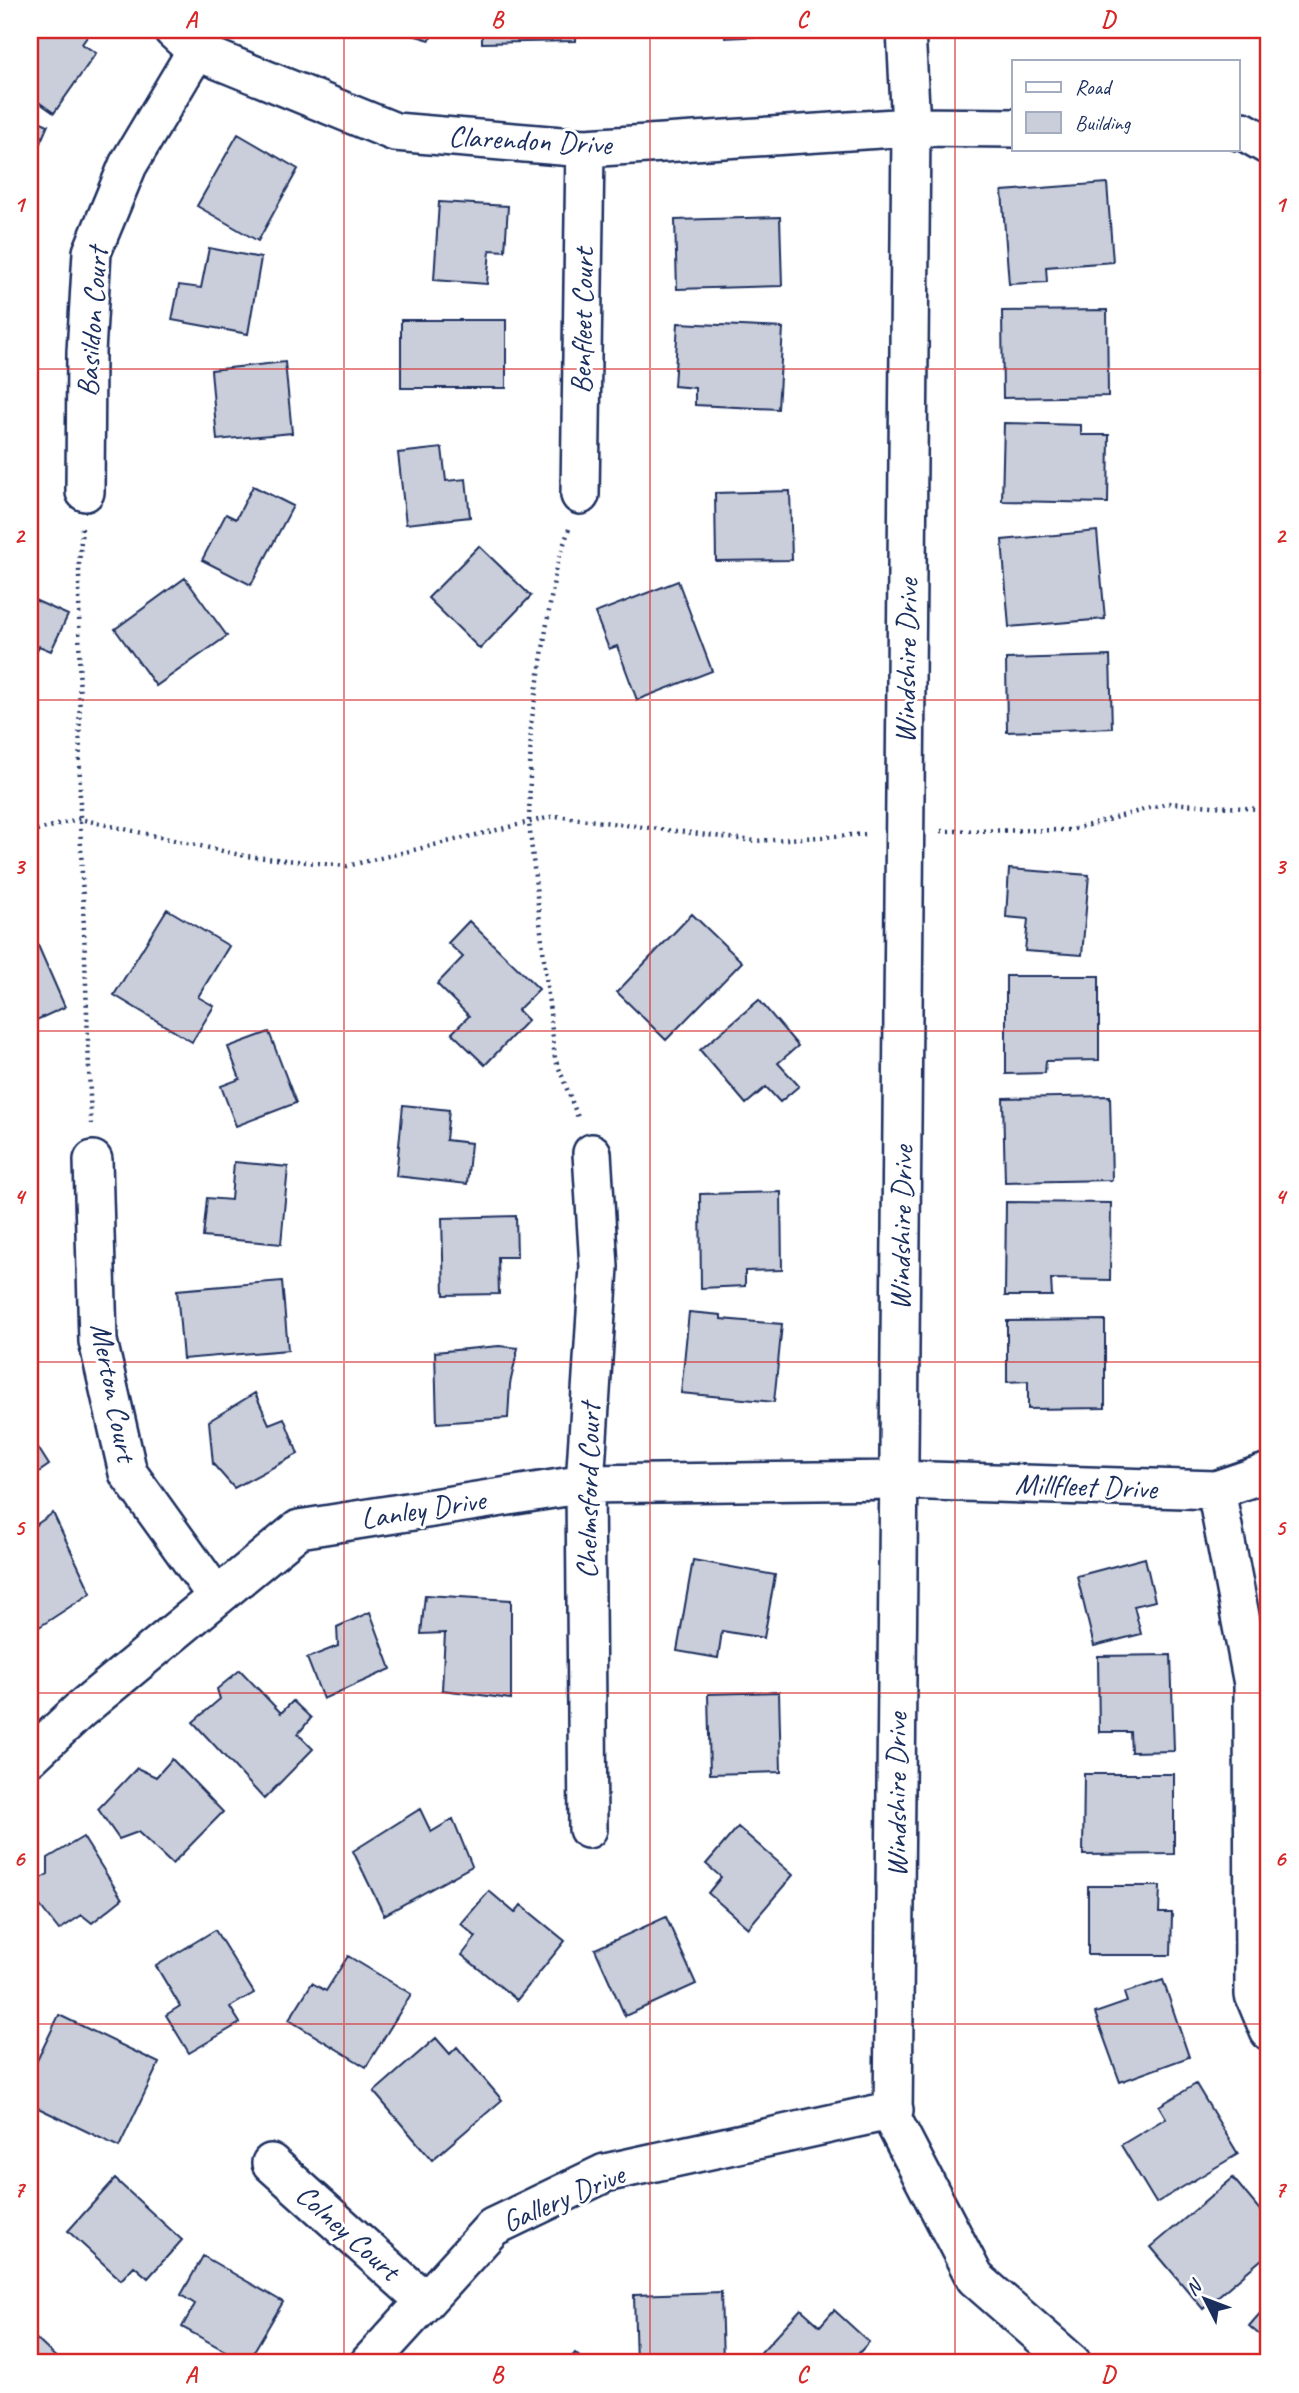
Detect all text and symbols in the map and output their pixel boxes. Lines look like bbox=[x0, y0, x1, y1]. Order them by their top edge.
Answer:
text: A bbox=[185, 5, 199, 34]
text: B bbox=[491, 5, 505, 34]
text: C bbox=[797, 5, 811, 34]
text: D bbox=[1101, 5, 1117, 34]
legend bbox=[1012, 60, 1240, 150]
text: Road bbox=[1075, 74, 1114, 100]
text: Building bbox=[1075, 110, 1132, 136]
street label: Clarendon Drive bbox=[447, 117, 615, 163]
text: 1 bbox=[14, 190, 27, 219]
text: 1 bbox=[1275, 190, 1288, 219]
street label: Basildon Court bbox=[68, 242, 116, 398]
street label: Benfleet Court bbox=[562, 245, 602, 394]
text: 2 bbox=[14, 521, 27, 550]
text: 2 bbox=[1275, 521, 1288, 550]
street label: Windshire Drive bbox=[886, 576, 926, 744]
text: 3 bbox=[14, 852, 27, 881]
text: 3 bbox=[1275, 852, 1288, 881]
street label: Windshire Drive bbox=[881, 1143, 921, 1311]
text: 4 bbox=[14, 1182, 27, 1211]
text: 4 bbox=[1275, 1182, 1288, 1211]
street label: Merton Court bbox=[82, 1320, 147, 1467]
street label: Chelmsford Court bbox=[567, 1399, 609, 1579]
street label: Millfleet Drive bbox=[1014, 1465, 1160, 1508]
street label: Lanley Drive bbox=[358, 1480, 490, 1538]
text: 5 bbox=[14, 1513, 26, 1542]
text: 5 bbox=[1275, 1513, 1287, 1542]
street label: Windshire Drive bbox=[877, 1710, 915, 1877]
text: 6 bbox=[14, 1844, 27, 1873]
text: 6 bbox=[1275, 1844, 1288, 1873]
street label: Gallery Drive bbox=[496, 2154, 632, 2241]
text: 7 bbox=[14, 2175, 27, 2204]
street label: Colney Court bbox=[288, 2175, 410, 2291]
text: 7 bbox=[1275, 2175, 1288, 2204]
north arrow bbox=[1170, 2264, 1240, 2334]
text: N bbox=[1180, 2273, 1208, 2301]
text: A bbox=[185, 2360, 199, 2389]
text: B bbox=[491, 2360, 505, 2389]
text: C bbox=[797, 2360, 811, 2389]
text: D bbox=[1101, 2360, 1117, 2389]

